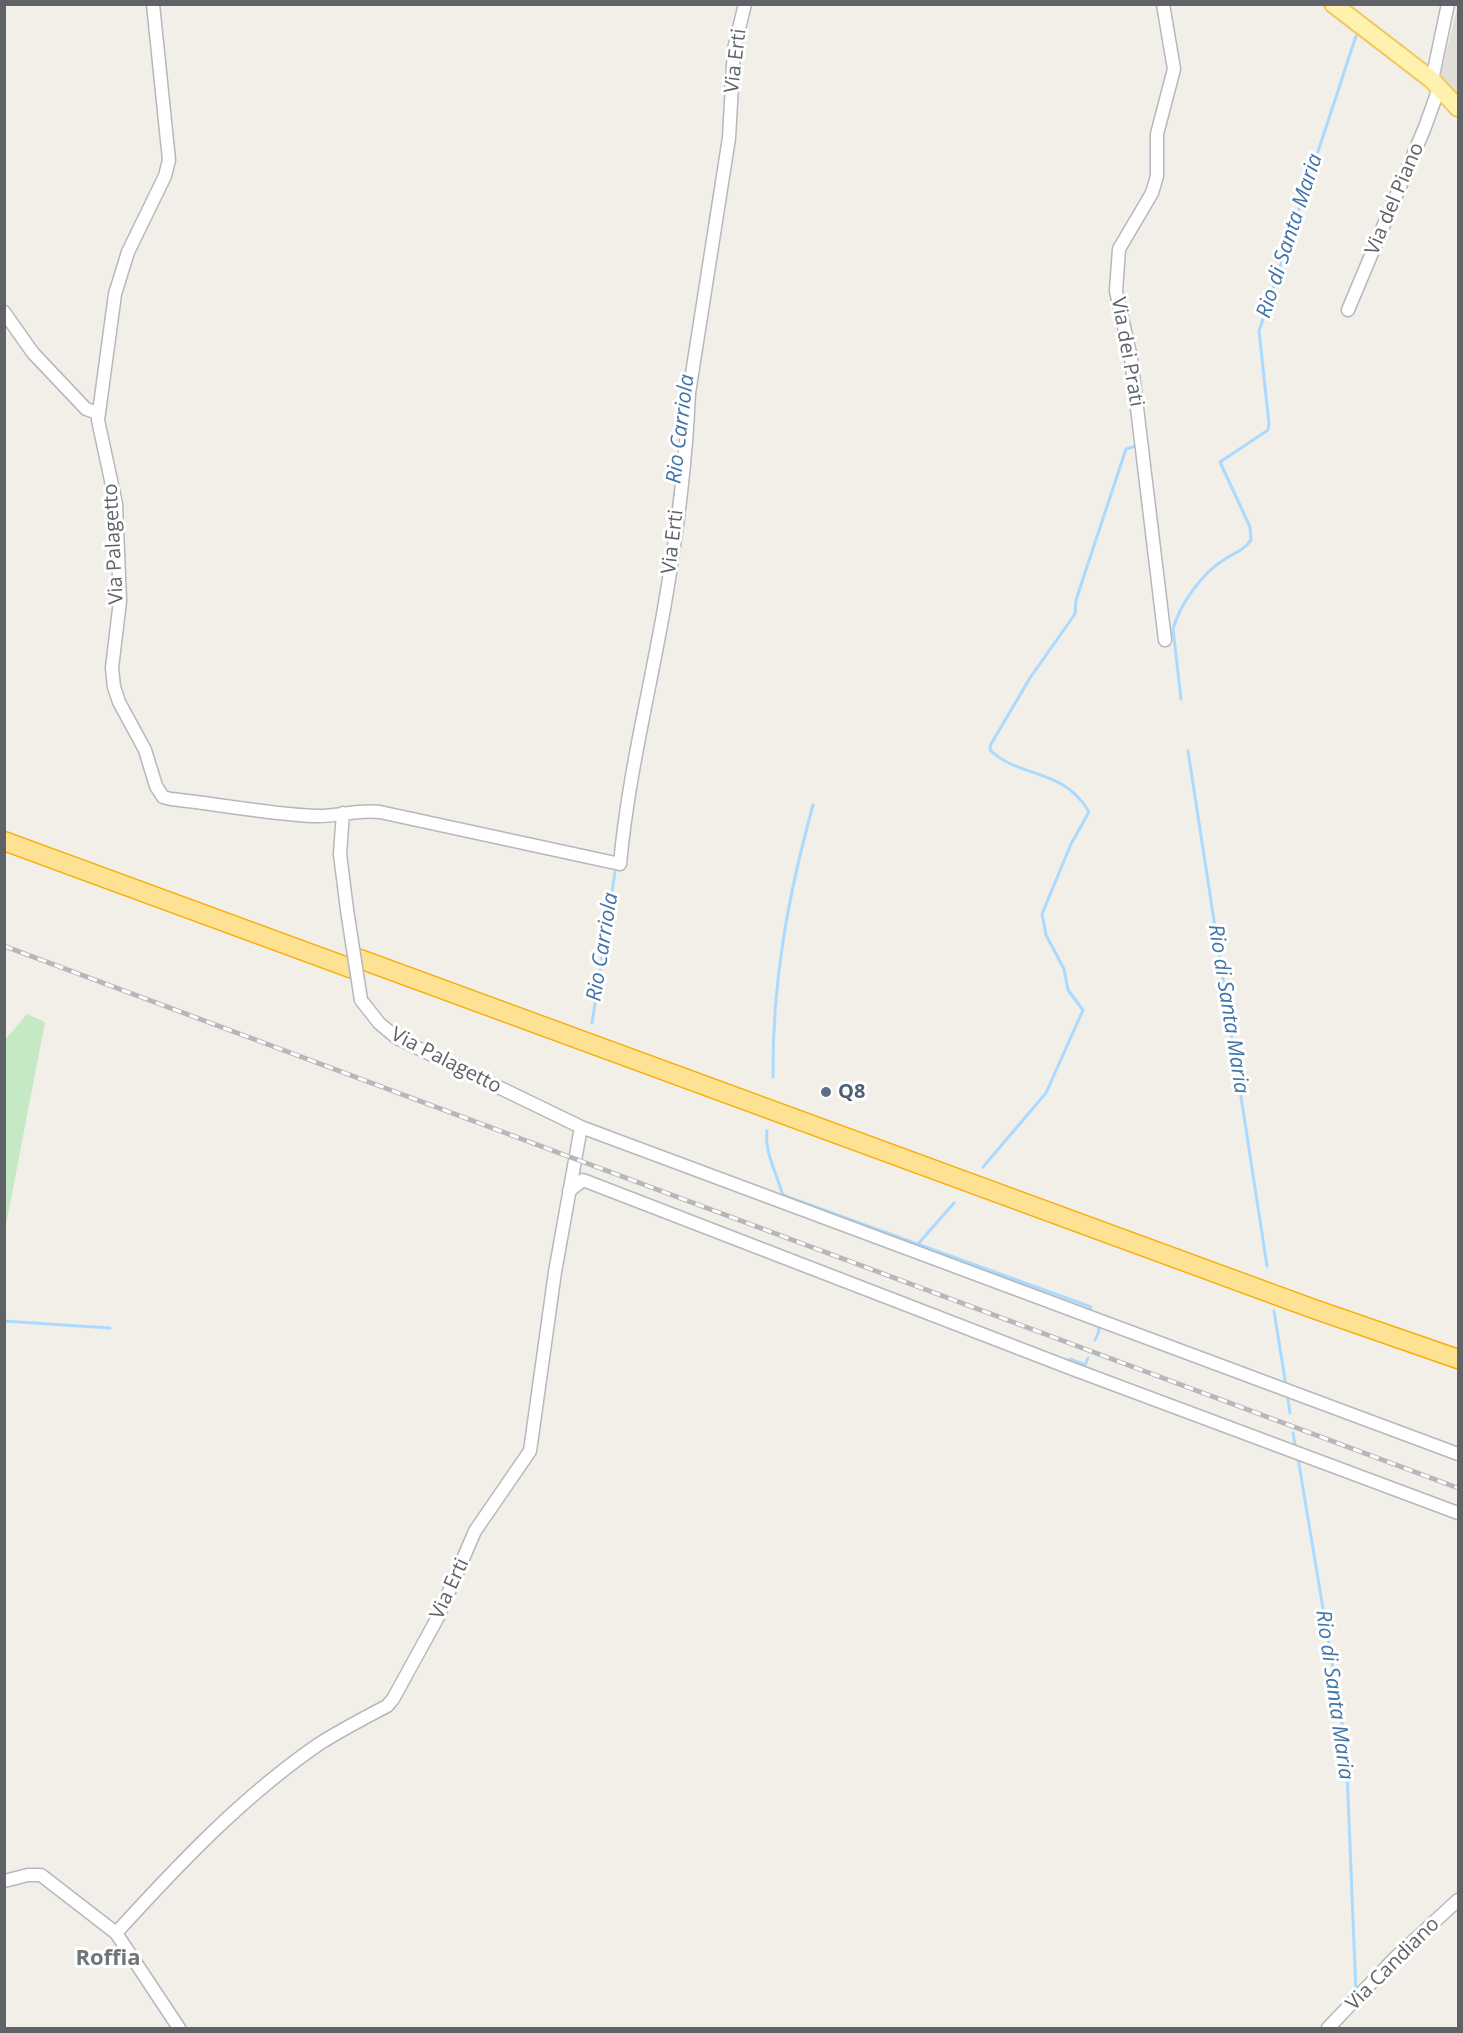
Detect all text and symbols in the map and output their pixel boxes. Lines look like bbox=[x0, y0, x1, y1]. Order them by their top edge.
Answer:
street label: Via Erti bbox=[720, 27, 752, 95]
street label: Via del Piano bbox=[1361, 139, 1429, 259]
water label: Rio di Santa Maria bbox=[1252, 151, 1328, 321]
street label: Via dei Prati bbox=[1106, 296, 1148, 408]
water label: Rio Carriola bbox=[662, 373, 700, 485]
street label: Via Palagetto bbox=[99, 483, 129, 605]
street label: Via Erti bbox=[657, 508, 689, 576]
water label: Rio Carriola bbox=[582, 891, 624, 1003]
water label: Rio di Santa Maria bbox=[1202, 922, 1254, 1096]
street label: Via Palagetto bbox=[387, 1023, 505, 1099]
place label: Q8 bbox=[838, 1080, 865, 1104]
marker: Q8 bbox=[819, 1085, 833, 1099]
street label: Via Erti bbox=[425, 1555, 475, 1623]
water label: Rio di Santa Maria bbox=[1310, 1608, 1358, 1782]
street label: Via Candiano bbox=[1341, 1912, 1445, 2016]
district label: Roffia bbox=[75, 1946, 141, 1972]

